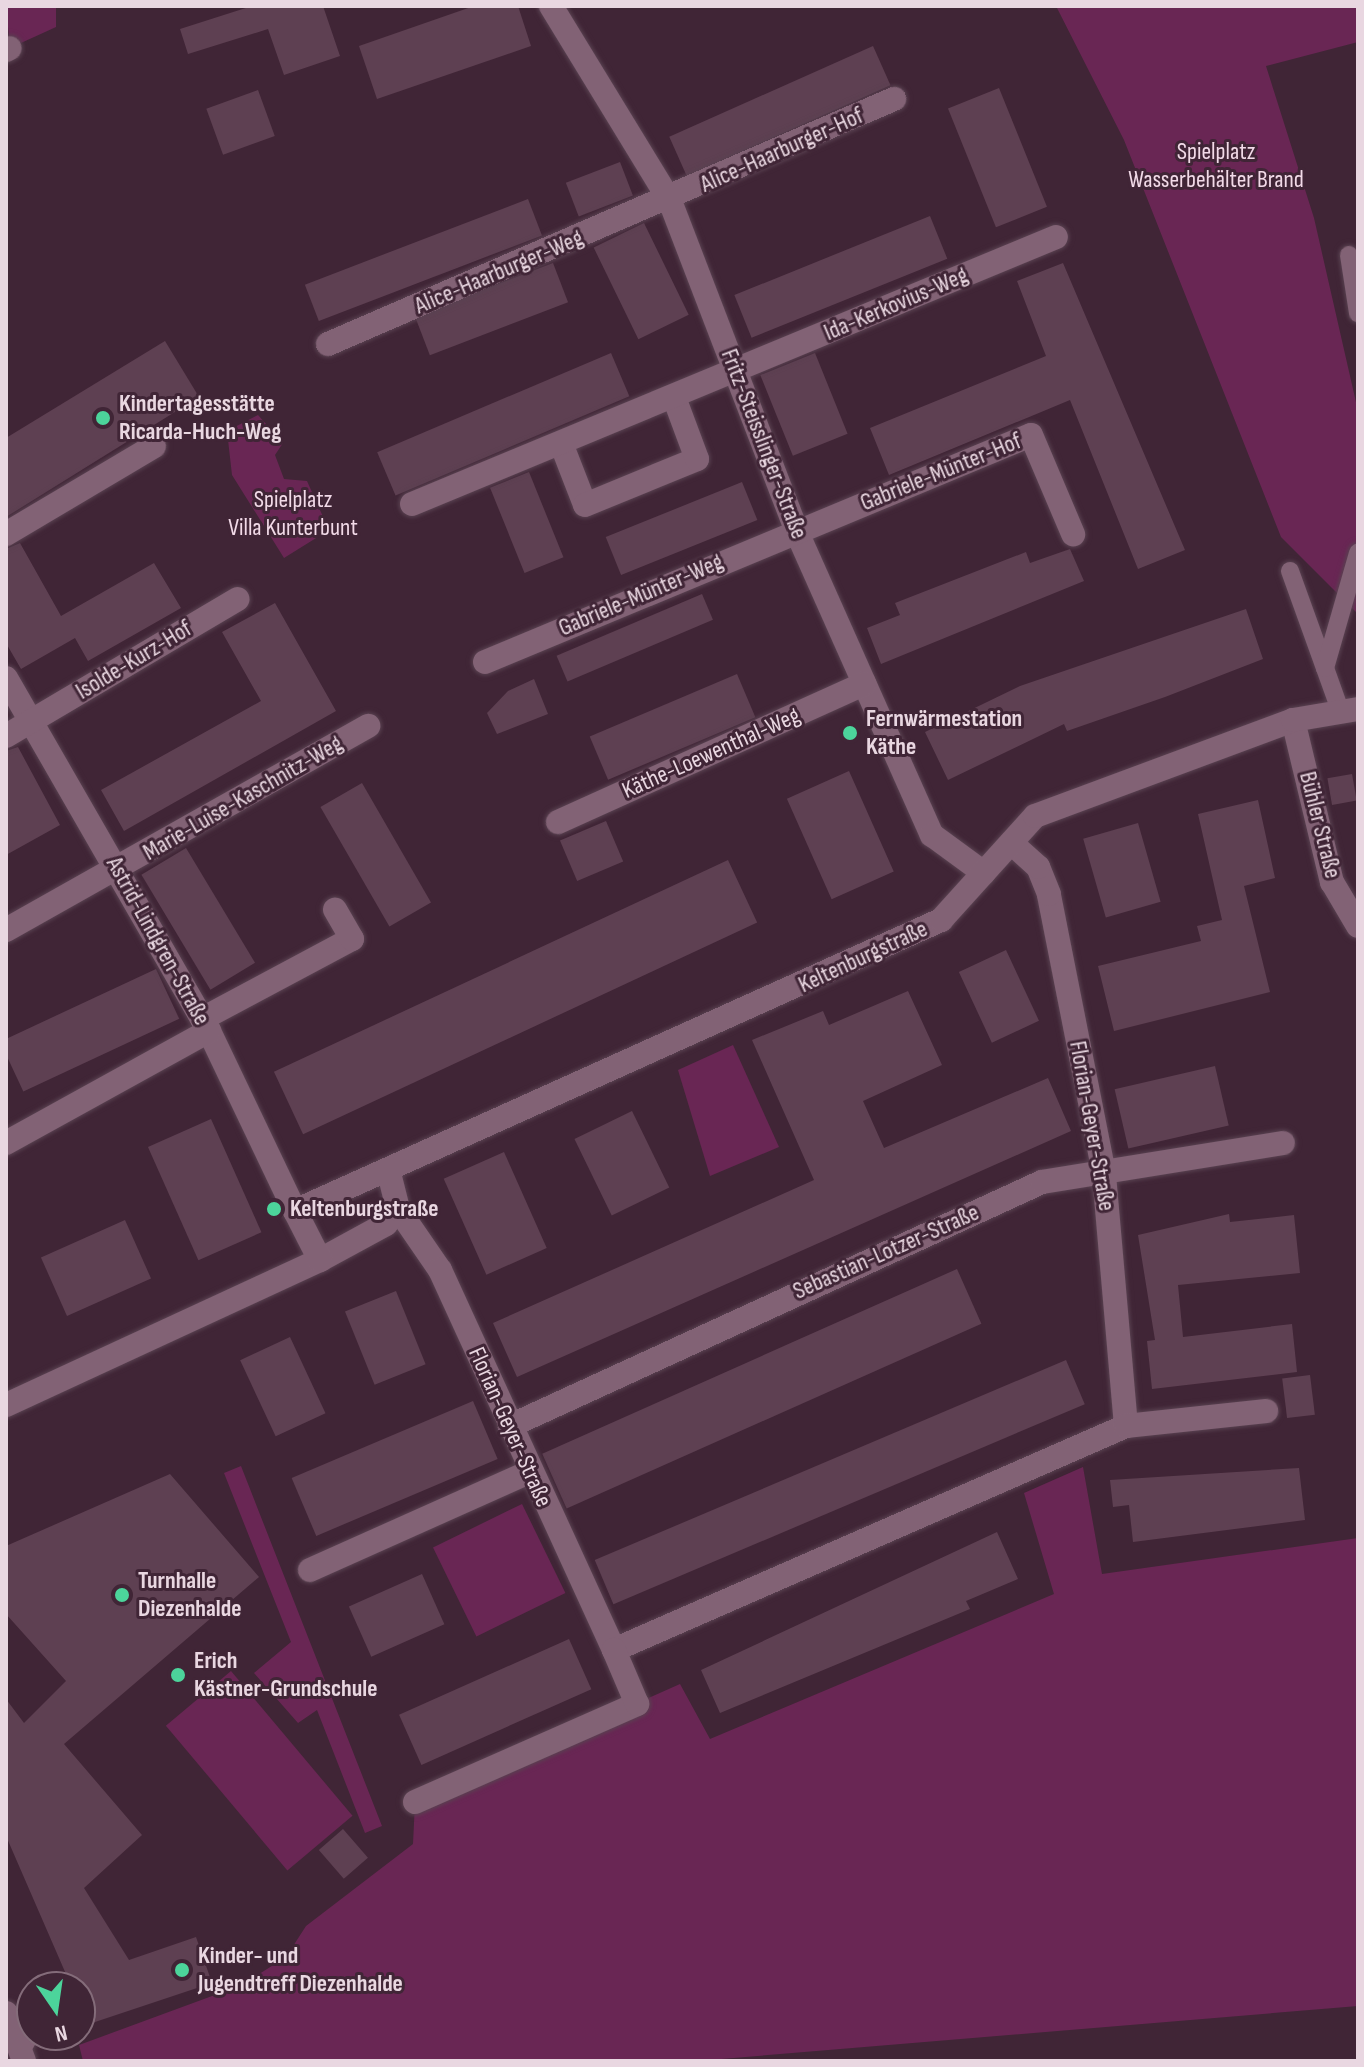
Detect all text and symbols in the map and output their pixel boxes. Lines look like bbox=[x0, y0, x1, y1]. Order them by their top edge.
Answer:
street label: Alice-Haarburger-Hof bbox=[696, 101, 868, 199]
park label: Spielplatz Wasserbehälter Brand bbox=[1128, 138, 1304, 194]
street label: Alice-Haarburger-Weg bbox=[410, 224, 588, 320]
street label: Ida-Kerkovius-Weg bbox=[820, 261, 972, 347]
street label: Fritz-Steisslinger-Straße bbox=[715, 345, 813, 543]
place label: Kindertagesstätte Ricarda-Huch-Weg bbox=[119, 390, 281, 446]
marker: Kindertagesstätte Ricarda-Huch-Weg bbox=[94, 409, 112, 427]
street label: Gabriele-Münter-Hof bbox=[856, 427, 1026, 517]
park label: Spielplatz Villa Kunterbunt bbox=[228, 486, 358, 542]
street label: Gabriele-Münter-Weg bbox=[554, 547, 728, 643]
street label: Isolde-Kurz-Hof bbox=[71, 614, 197, 706]
street label: Käthe-Loewenthal-Weg bbox=[618, 701, 804, 805]
place label: Fernwärmestation Käthe bbox=[866, 705, 1022, 761]
marker: Fernwärmestation Käthe bbox=[841, 724, 859, 742]
street label: Marie-Luise-Kaschnitz-Weg bbox=[138, 729, 348, 867]
street label: Bühler Straße bbox=[1293, 769, 1347, 881]
street label: Astrid-Lindgren-Straße bbox=[100, 852, 216, 1030]
street label: Keltenburgstraße bbox=[794, 915, 932, 999]
street label: Florian-Geyer-Straße bbox=[1063, 1039, 1121, 1213]
place label: Keltenburgstraße bbox=[290, 1195, 438, 1223]
street label: Sebastian-Lotzer-Straße bbox=[789, 1198, 983, 1306]
marker: Keltenburgstraße bbox=[265, 1200, 283, 1218]
street label: Florian-Geyer-Straße bbox=[462, 1343, 558, 1511]
place label: Turnhalle Diezenhalde bbox=[138, 1567, 241, 1623]
marker: Turnhalle Diezenhalde bbox=[113, 1586, 131, 1604]
place label: Erich Kästner-Grundschule bbox=[194, 1647, 377, 1703]
marker: Erich Kästner-Grundschule bbox=[169, 1666, 187, 1684]
place label: Kinder- und Jugendtreff Diezenhalde bbox=[198, 1942, 403, 1998]
marker: Kinder- und Jugendtreff Diezenhalde bbox=[173, 1961, 191, 1979]
north arrow bbox=[16, 1971, 96, 2051]
text: N bbox=[52, 2018, 70, 2047]

